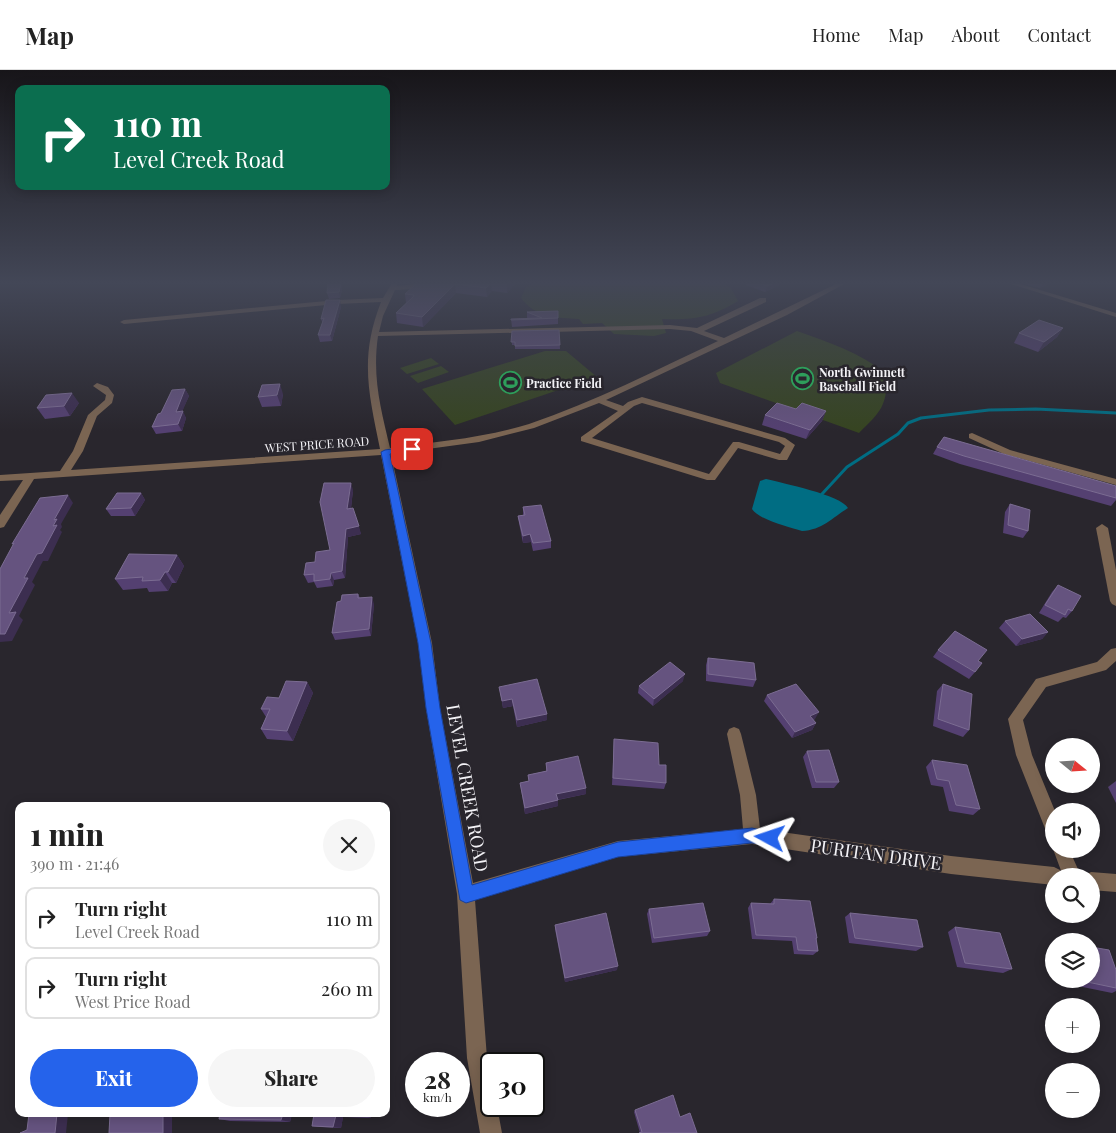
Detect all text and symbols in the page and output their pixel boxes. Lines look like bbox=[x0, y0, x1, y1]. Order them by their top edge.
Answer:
text: Map bbox=[25, 19, 74, 51]
text: Home bbox=[812, 23, 860, 47]
text: Map bbox=[888, 23, 923, 47]
text: About bbox=[951, 23, 1000, 47]
text: Contact bbox=[1028, 23, 1091, 47]
text: 110 m bbox=[113, 99, 202, 146]
icon: right bbox=[30, 105, 95, 170]
text: Level Creek Road bbox=[113, 144, 285, 174]
place label: North Gwinnett Baseball Field bbox=[819, 364, 906, 394]
sports icon: North Gwinnett Baseball Field bbox=[791, 367, 815, 391]
sports icon: Practice Field bbox=[498, 371, 522, 395]
place label: Practice Field bbox=[526, 375, 602, 391]
pin bbox=[391, 428, 433, 470]
street label: WEST PRICE ROAD bbox=[263, 432, 370, 456]
icon: arrive bbox=[398, 435, 426, 463]
street label: LEVEL CREEK ROAD bbox=[441, 702, 495, 874]
north arrow bbox=[1045, 738, 1100, 792]
map controls bbox=[1045, 738, 1100, 1118]
button: sound bbox=[1045, 803, 1100, 858]
position arrow bbox=[743, 811, 795, 863]
text: 1 min bbox=[30, 814, 104, 854]
button: close bbox=[323, 819, 375, 871]
street label: PURITAN DRIVE bbox=[809, 833, 943, 875]
text: 390 m · 21:46 bbox=[30, 853, 119, 874]
button: search bbox=[1045, 868, 1100, 923]
text: Turn right bbox=[75, 895, 167, 921]
icon: right bbox=[32, 904, 60, 932]
text: 110 m bbox=[326, 905, 373, 931]
text: Level Creek Road bbox=[75, 921, 200, 942]
button: layers bbox=[1045, 933, 1100, 988]
text: Turn right bbox=[75, 965, 167, 991]
icon: right bbox=[32, 974, 60, 1002]
text: 260 m bbox=[321, 975, 373, 1001]
text: West Price Road bbox=[75, 991, 190, 1012]
button: + bbox=[1045, 998, 1100, 1053]
button: Exit bbox=[30, 1049, 198, 1107]
button: Share bbox=[208, 1049, 375, 1107]
speed limit sign: 30 bbox=[480, 1052, 545, 1117]
text: 28 bbox=[424, 1062, 451, 1095]
button: − bbox=[1045, 1063, 1100, 1118]
text: km/h bbox=[423, 1089, 452, 1105]

